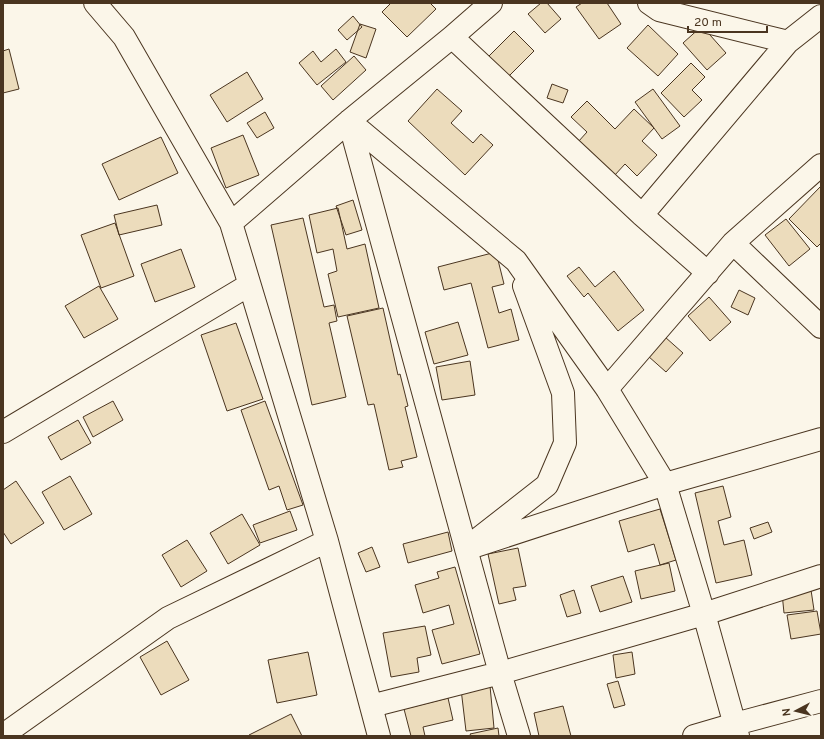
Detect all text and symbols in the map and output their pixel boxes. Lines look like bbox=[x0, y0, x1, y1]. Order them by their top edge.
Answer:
scale bar bbox=[688, 8, 767, 34]
text: 20 m bbox=[694, 15, 722, 31]
north arrow bbox=[776, 691, 816, 731]
text: N bbox=[780, 707, 794, 717]

